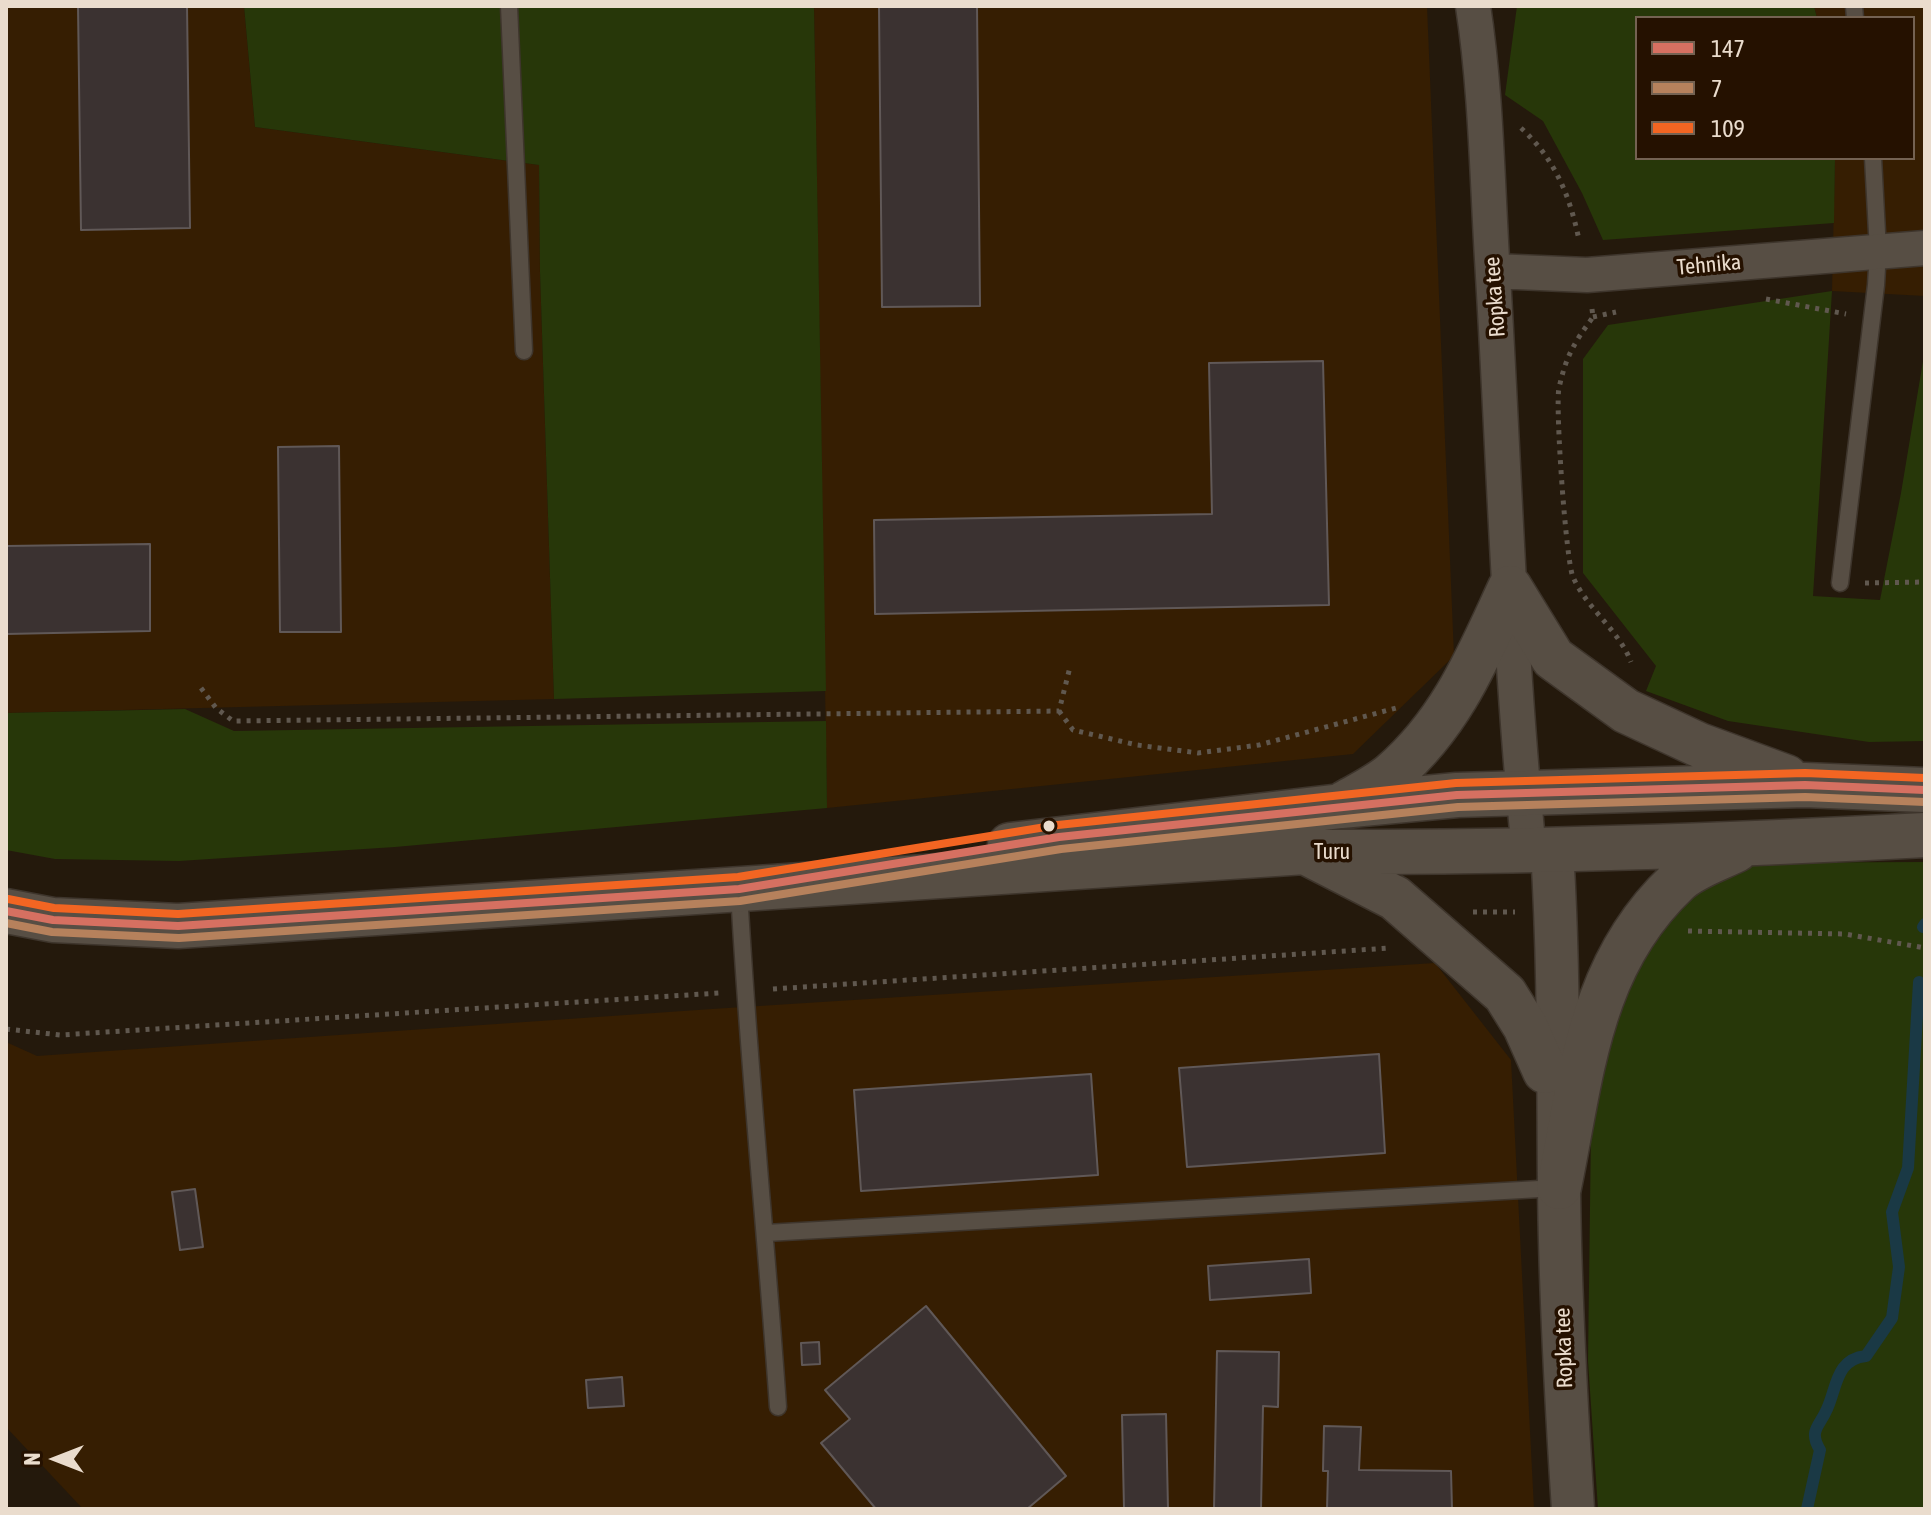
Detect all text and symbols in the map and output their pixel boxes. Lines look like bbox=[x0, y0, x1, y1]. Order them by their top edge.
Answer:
legend bbox=[1635, 16, 1915, 160]
text: 147 bbox=[1711, 35, 1745, 62]
text: 7 bbox=[1711, 75, 1722, 102]
text: 109 bbox=[1711, 115, 1745, 142]
street label: Tehnika bbox=[1676, 249, 1742, 281]
street label: Ropka tee bbox=[1479, 256, 1511, 338]
unlabelled marker bbox=[1041, 818, 1057, 834]
street label: Turu bbox=[1314, 839, 1350, 865]
street label: Ropka tee bbox=[1549, 1307, 1579, 1389]
north arrow bbox=[16, 1419, 96, 1499]
text: N bbox=[19, 1453, 45, 1466]

